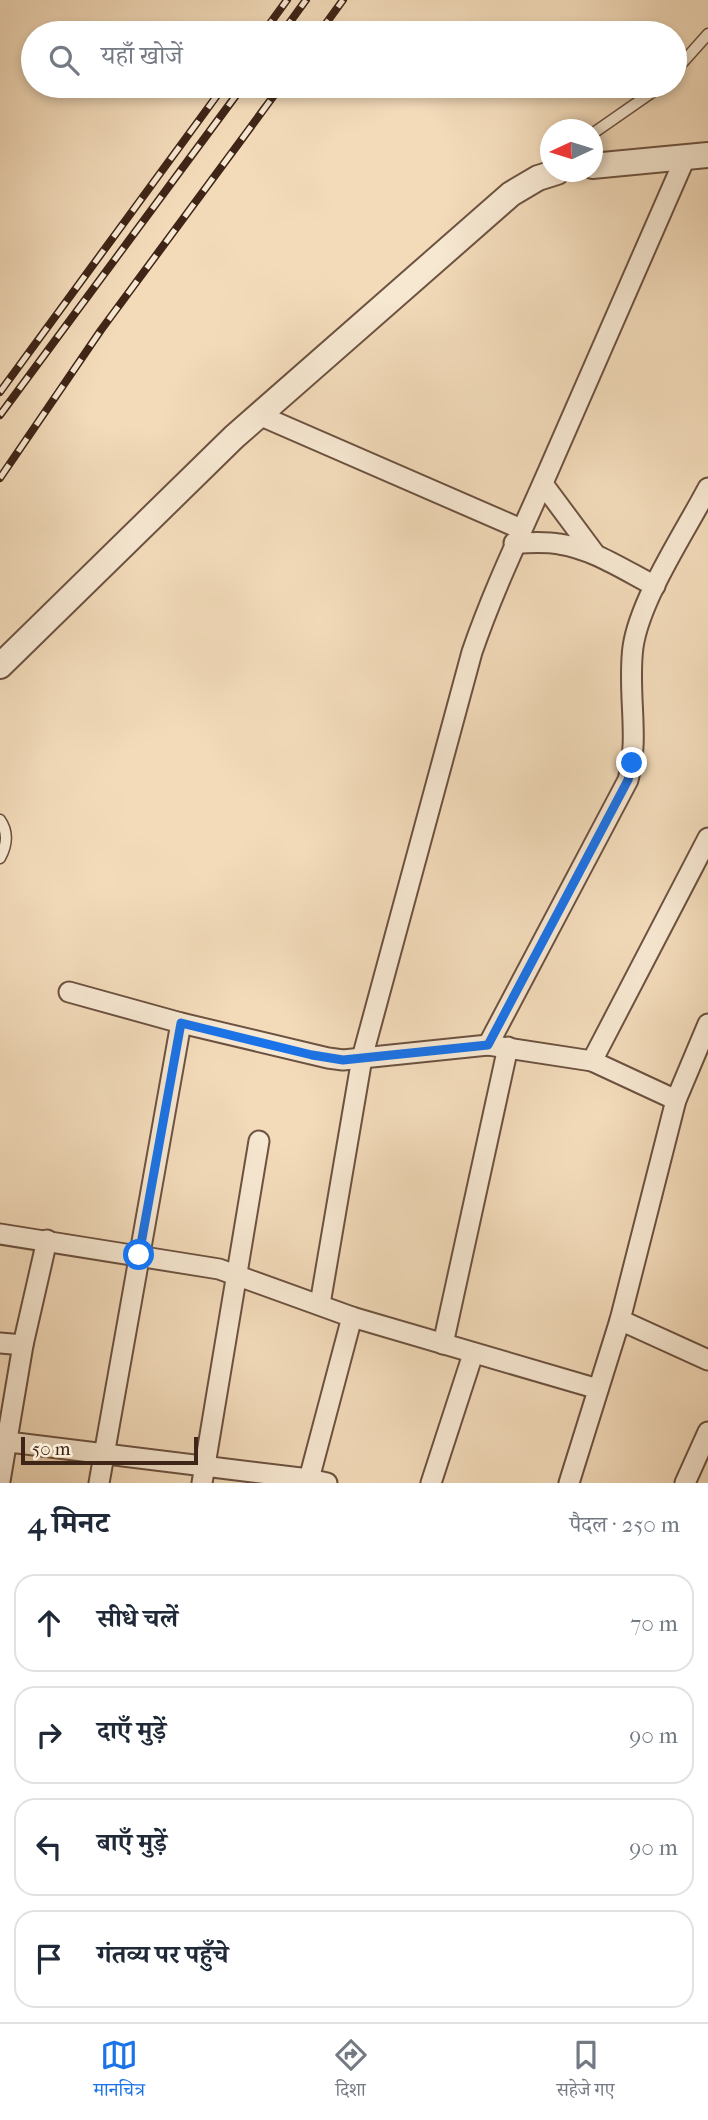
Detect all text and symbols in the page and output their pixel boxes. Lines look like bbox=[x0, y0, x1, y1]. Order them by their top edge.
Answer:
search box bbox=[21, 21, 687, 98]
text: यहाँ खोजें bbox=[101, 40, 183, 71]
icon: search bbox=[45, 41, 83, 79]
north arrow bbox=[540, 119, 603, 182]
route end bbox=[616, 747, 647, 778]
route start bbox=[123, 1239, 154, 1270]
scale bar bbox=[21, 1434, 198, 1466]
text: 50 m bbox=[32, 1438, 71, 1460]
text: 4 मिनट bbox=[28, 1506, 109, 1541]
text: पैदल · 250 m bbox=[569, 1511, 680, 1538]
text: सीधे चलें bbox=[97, 1603, 178, 1634]
icon: ahead bbox=[30, 1604, 68, 1642]
text: 70 m bbox=[630, 1610, 678, 1637]
text: दाएँ मुड़ें bbox=[97, 1715, 166, 1746]
icon: right bbox=[30, 1716, 68, 1754]
text: 90 m bbox=[629, 1722, 678, 1749]
text: बाएँ मुड़ें bbox=[97, 1827, 167, 1858]
icon: left bbox=[30, 1828, 68, 1866]
text: 90 m bbox=[629, 1834, 678, 1861]
text: गंतव्य पर पहुँचे bbox=[97, 1939, 228, 1970]
icon: arrive bbox=[30, 1940, 68, 1978]
tab: मानचित्र bbox=[93, 2036, 145, 2108]
tab: दिशा bbox=[332, 2036, 370, 2108]
tab: सहेजे गए bbox=[556, 2036, 615, 2108]

